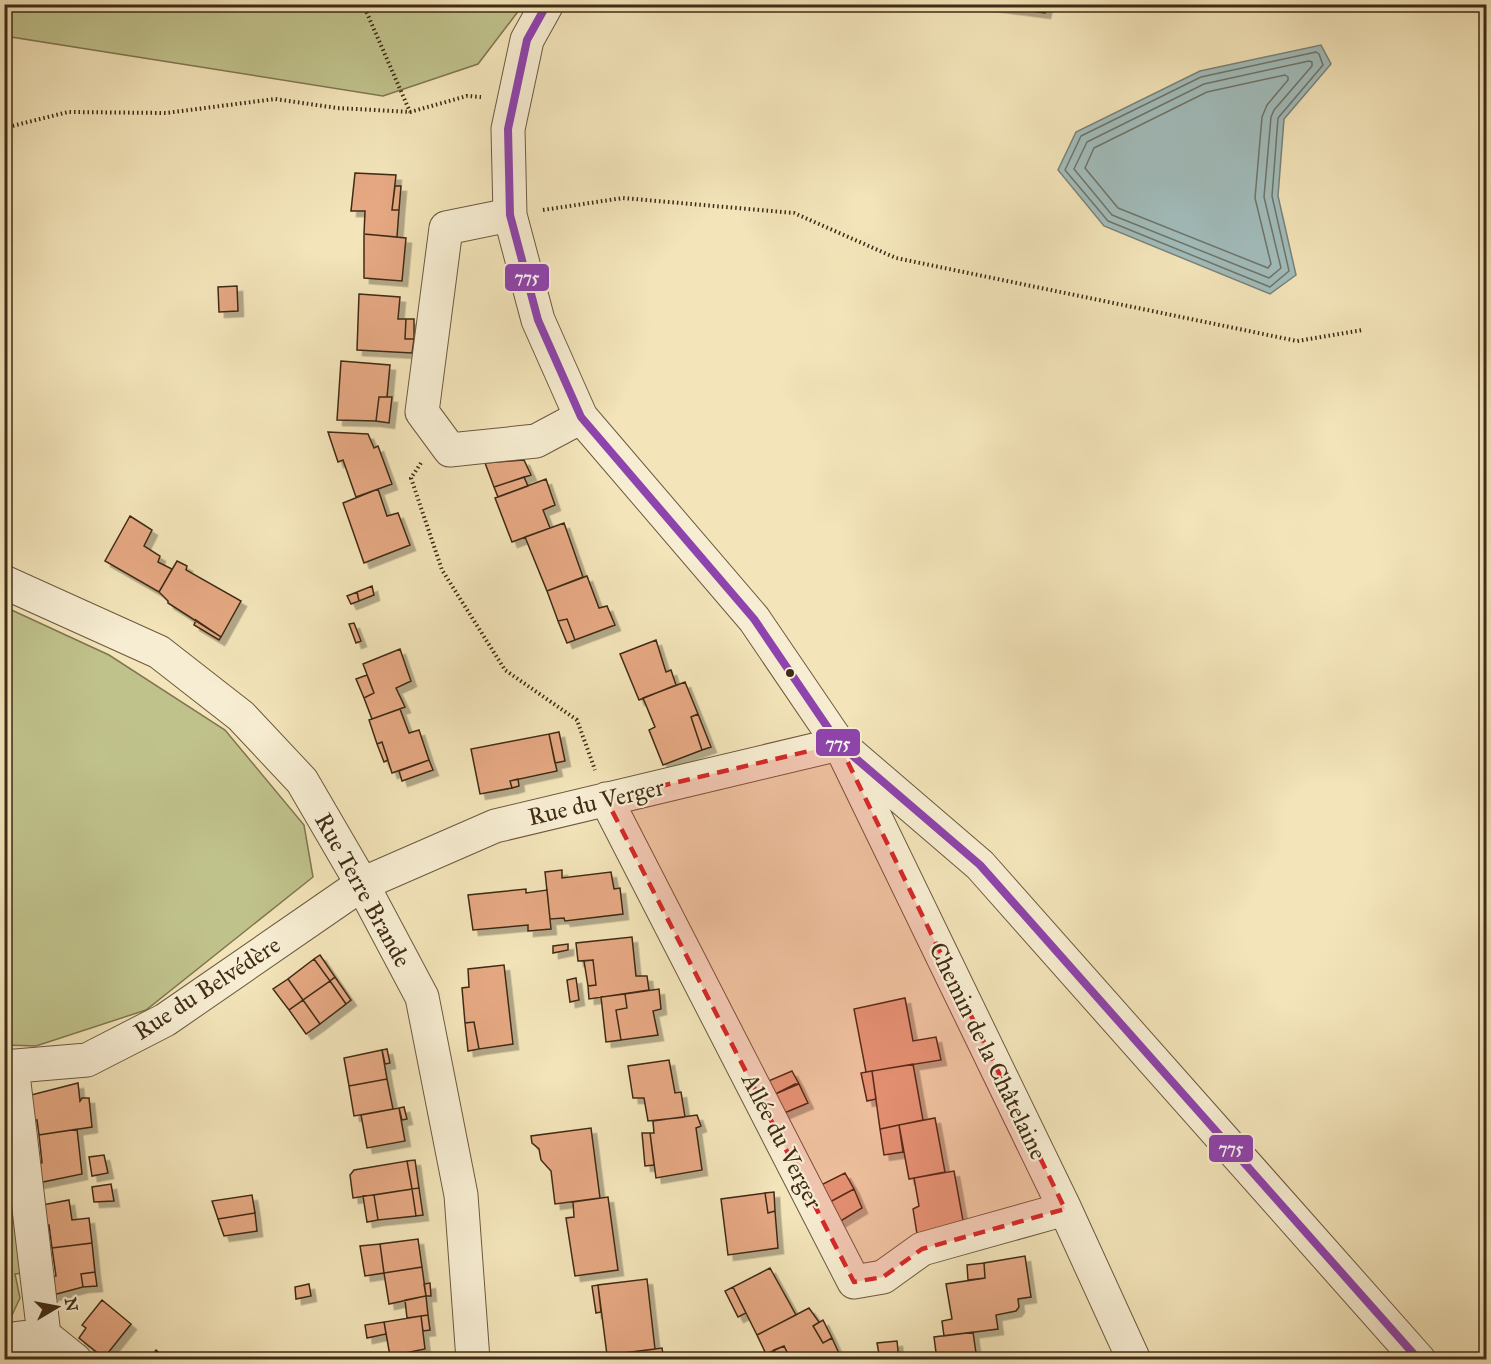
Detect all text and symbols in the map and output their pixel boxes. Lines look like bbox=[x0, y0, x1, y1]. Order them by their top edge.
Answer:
line badge: 775 bbox=[504, 263, 550, 292]
text: 775 bbox=[515, 268, 540, 287]
unlabelled marker bbox=[784, 667, 796, 679]
line badge: 775 bbox=[815, 728, 861, 757]
text: 775 bbox=[826, 734, 851, 753]
street label: Rue du Verger bbox=[525, 772, 667, 832]
street label: Rue Terre Brande bbox=[308, 807, 418, 973]
street label: Rue du Belvédère bbox=[128, 929, 286, 1047]
street label: Chemin de la Châtelaine bbox=[922, 937, 1054, 1165]
street label: Allée du Verger bbox=[734, 1067, 829, 1214]
line badge: 775 bbox=[1208, 1134, 1254, 1163]
text: 775 bbox=[1219, 1139, 1244, 1158]
north arrow bbox=[27, 1277, 87, 1337]
text: N bbox=[61, 1296, 82, 1313]

